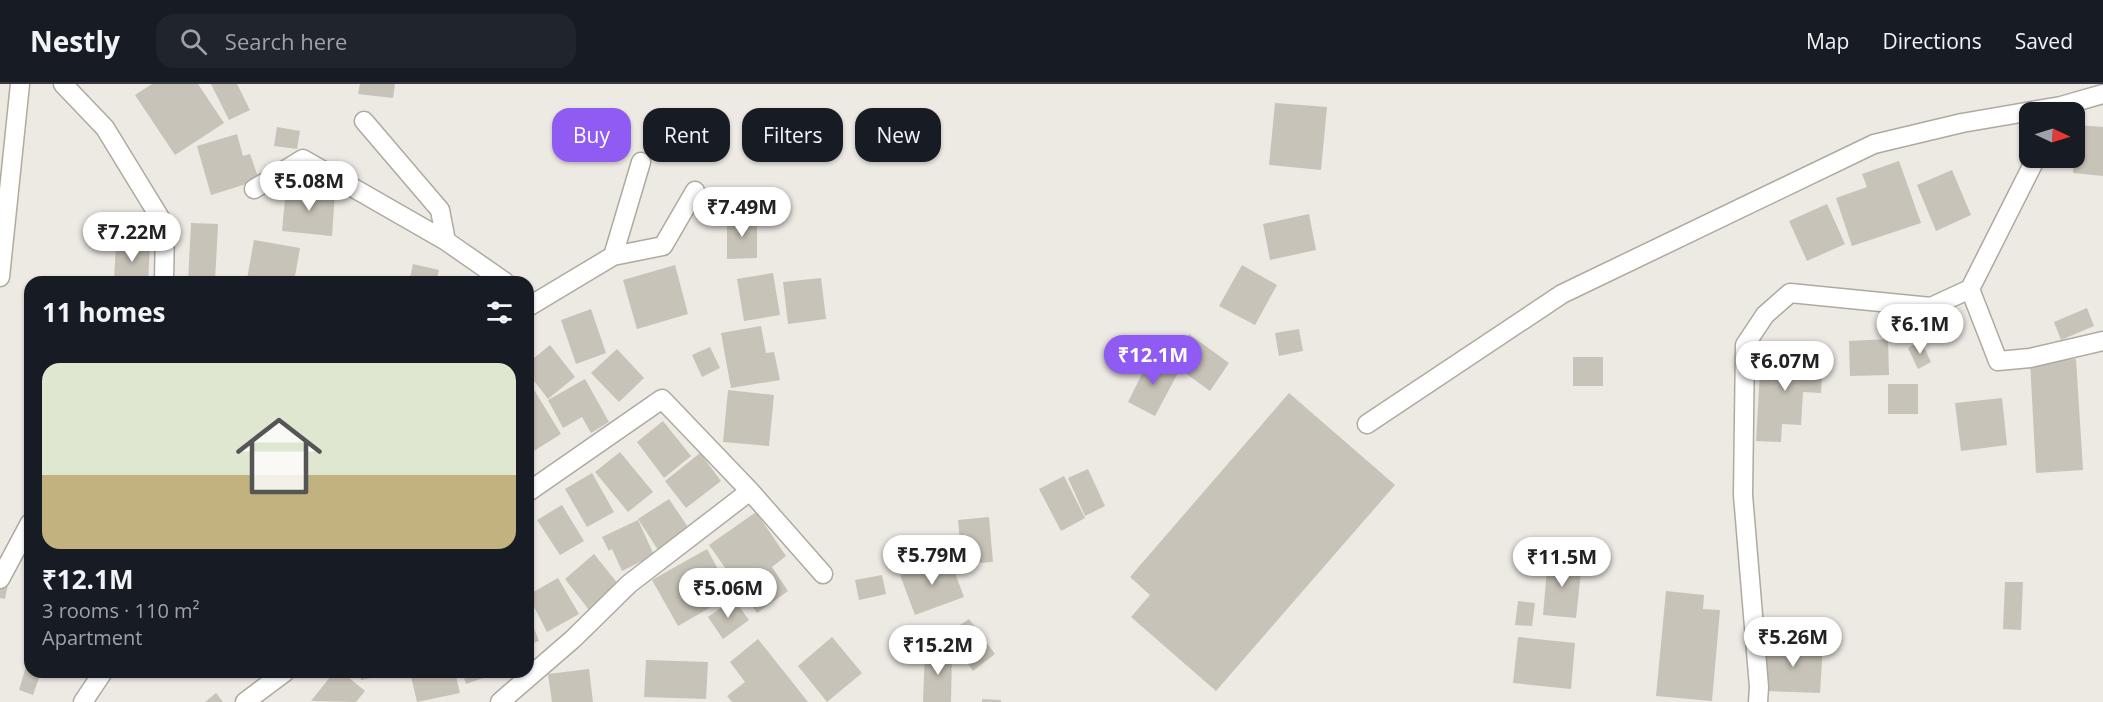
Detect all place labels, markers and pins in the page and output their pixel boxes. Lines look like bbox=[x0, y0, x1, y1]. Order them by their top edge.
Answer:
pin: ₹5.08M bbox=[260, 161, 358, 212]
pin: ₹7.49M bbox=[693, 187, 791, 238]
pin: ₹7.22M bbox=[83, 212, 181, 263]
pin: ₹6.1M bbox=[1878, 304, 1962, 355]
pin: ₹12.1M bbox=[1104, 335, 1202, 386]
pin: ₹6.07M bbox=[1736, 341, 1834, 392]
pin: ₹5.79M bbox=[883, 535, 981, 586]
pin: ₹11.5M bbox=[1513, 537, 1611, 588]
pin: ₹5.06M bbox=[679, 568, 777, 619]
pin: ₹5.26M bbox=[1744, 617, 1842, 668]
pin: ₹15.2M bbox=[889, 625, 987, 676]

